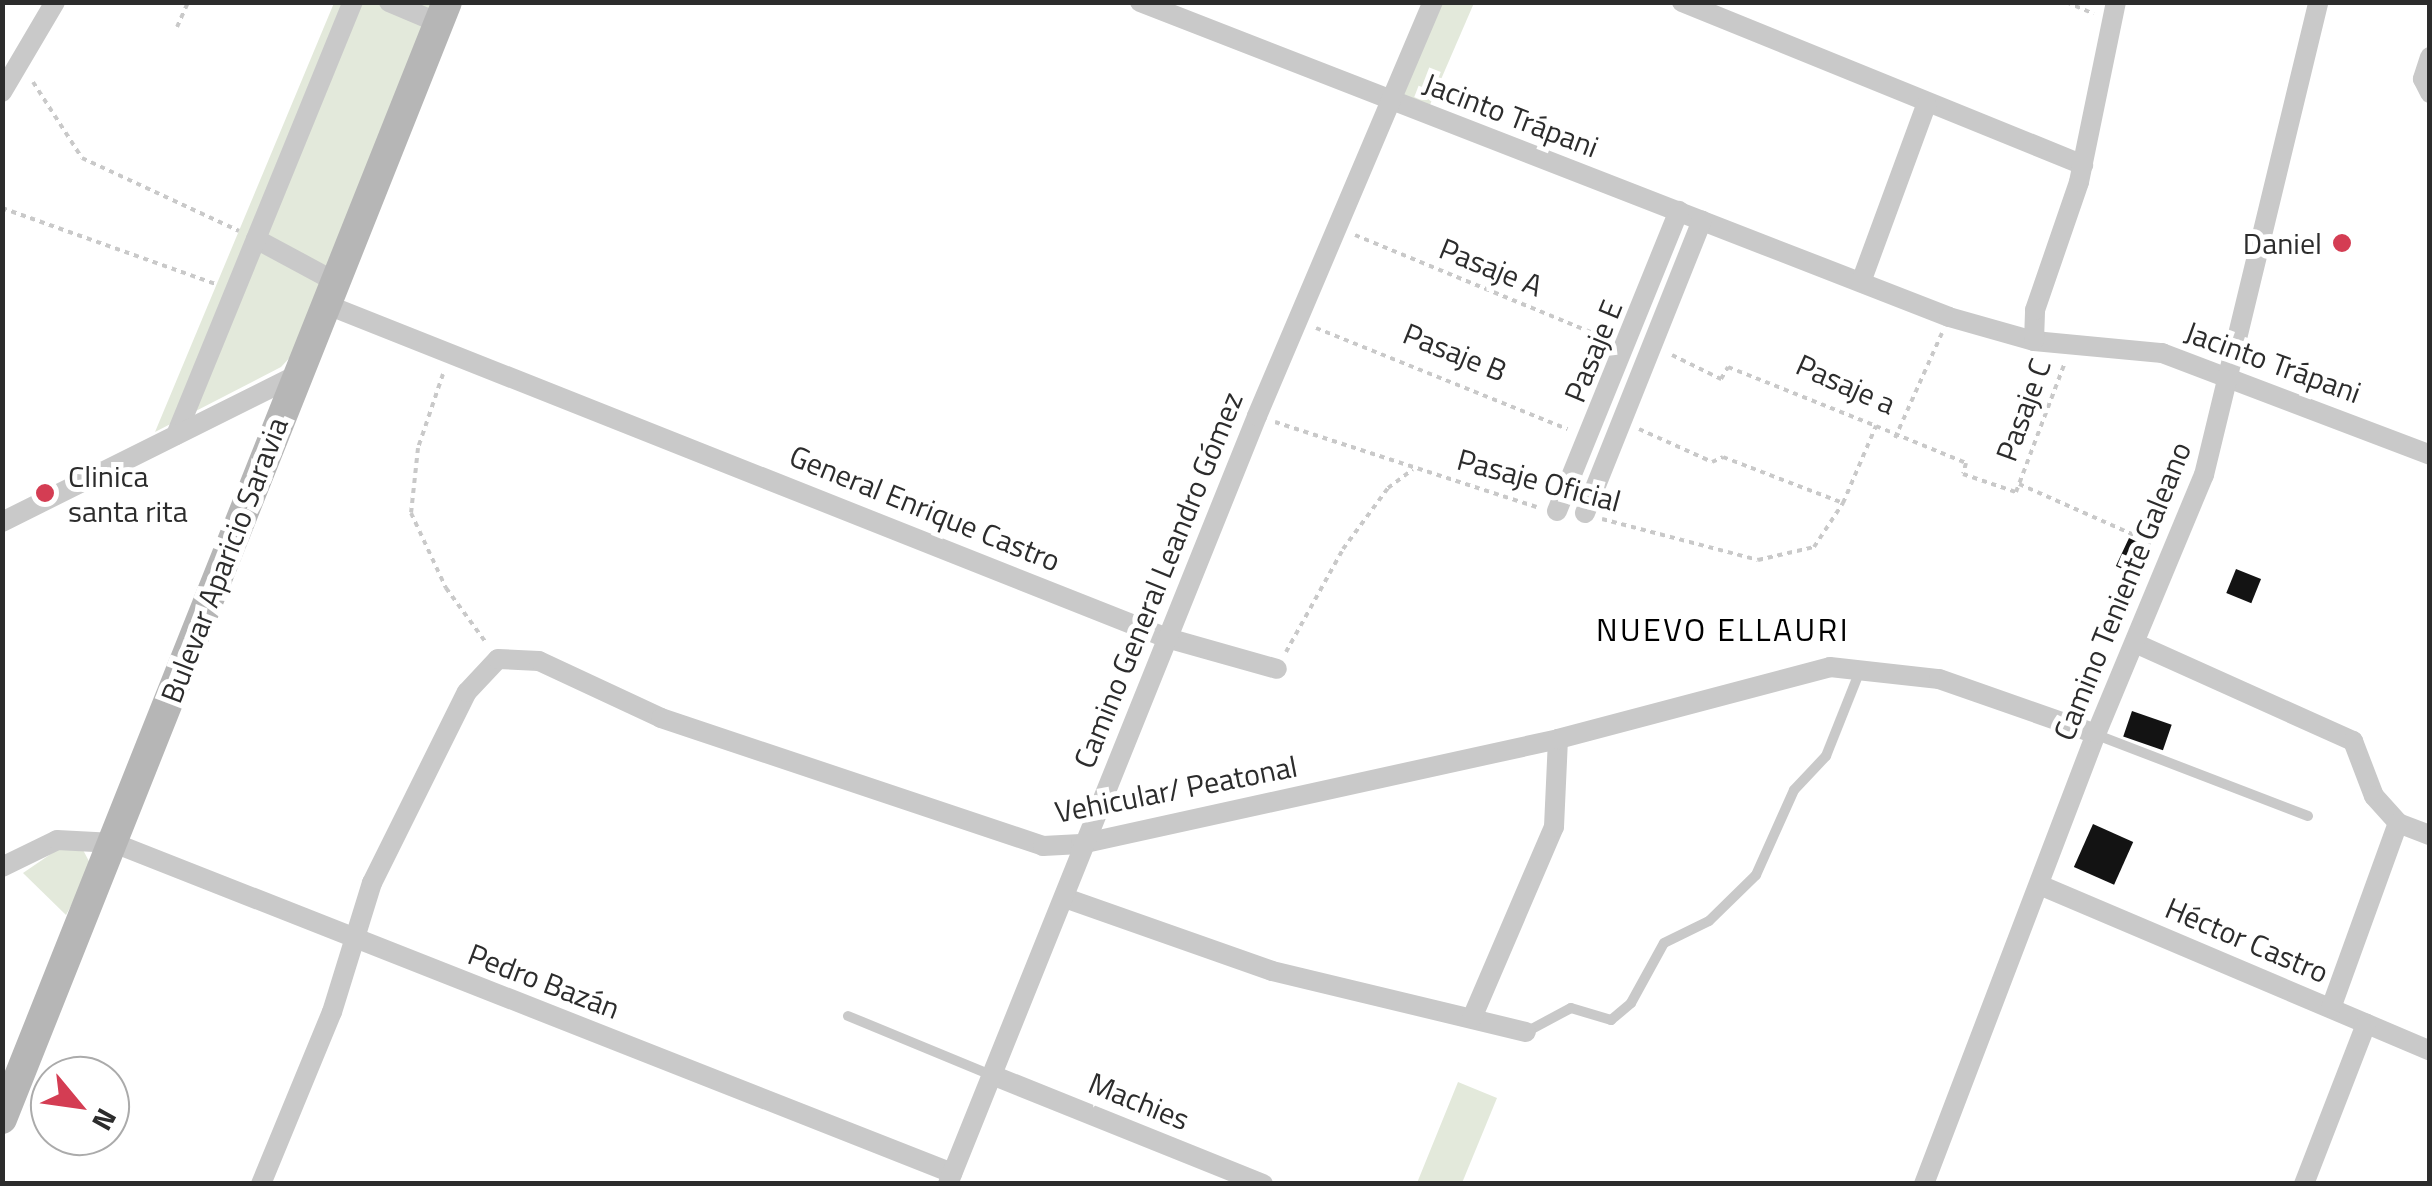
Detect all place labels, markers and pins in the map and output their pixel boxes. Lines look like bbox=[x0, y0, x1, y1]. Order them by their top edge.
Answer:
place label: Daniel bbox=[2243, 225, 2322, 261]
marker: Daniel bbox=[2331, 232, 2353, 254]
place label: Clinica santa rita bbox=[68, 458, 188, 528]
marker: Clinica santa rita bbox=[32, 480, 58, 506]

